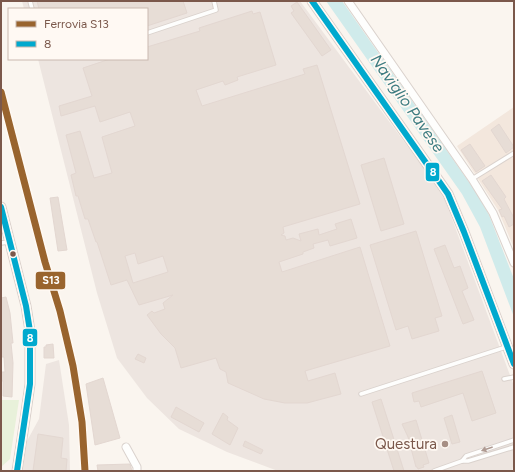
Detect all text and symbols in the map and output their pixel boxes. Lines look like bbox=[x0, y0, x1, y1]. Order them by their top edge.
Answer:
legend bbox=[8, 8, 148, 60]
text: Ferrovia S13 bbox=[44, 17, 109, 31]
text: 8 bbox=[44, 37, 51, 51]
water label: Naviglio Pavese bbox=[367, 51, 449, 156]
line badge: 8 bbox=[425, 162, 440, 182]
text: 8 bbox=[430, 166, 437, 179]
unlabelled marker bbox=[8, 249, 18, 259]
line badge: S13 bbox=[35, 271, 66, 290]
text: S13 bbox=[42, 274, 60, 287]
line badge: 8 bbox=[22, 328, 38, 347]
text: 8 bbox=[27, 332, 34, 345]
place label: Questura bbox=[375, 435, 437, 453]
marker: Questura bbox=[440, 439, 450, 449]
one-way arrow bbox=[481, 446, 493, 452]

